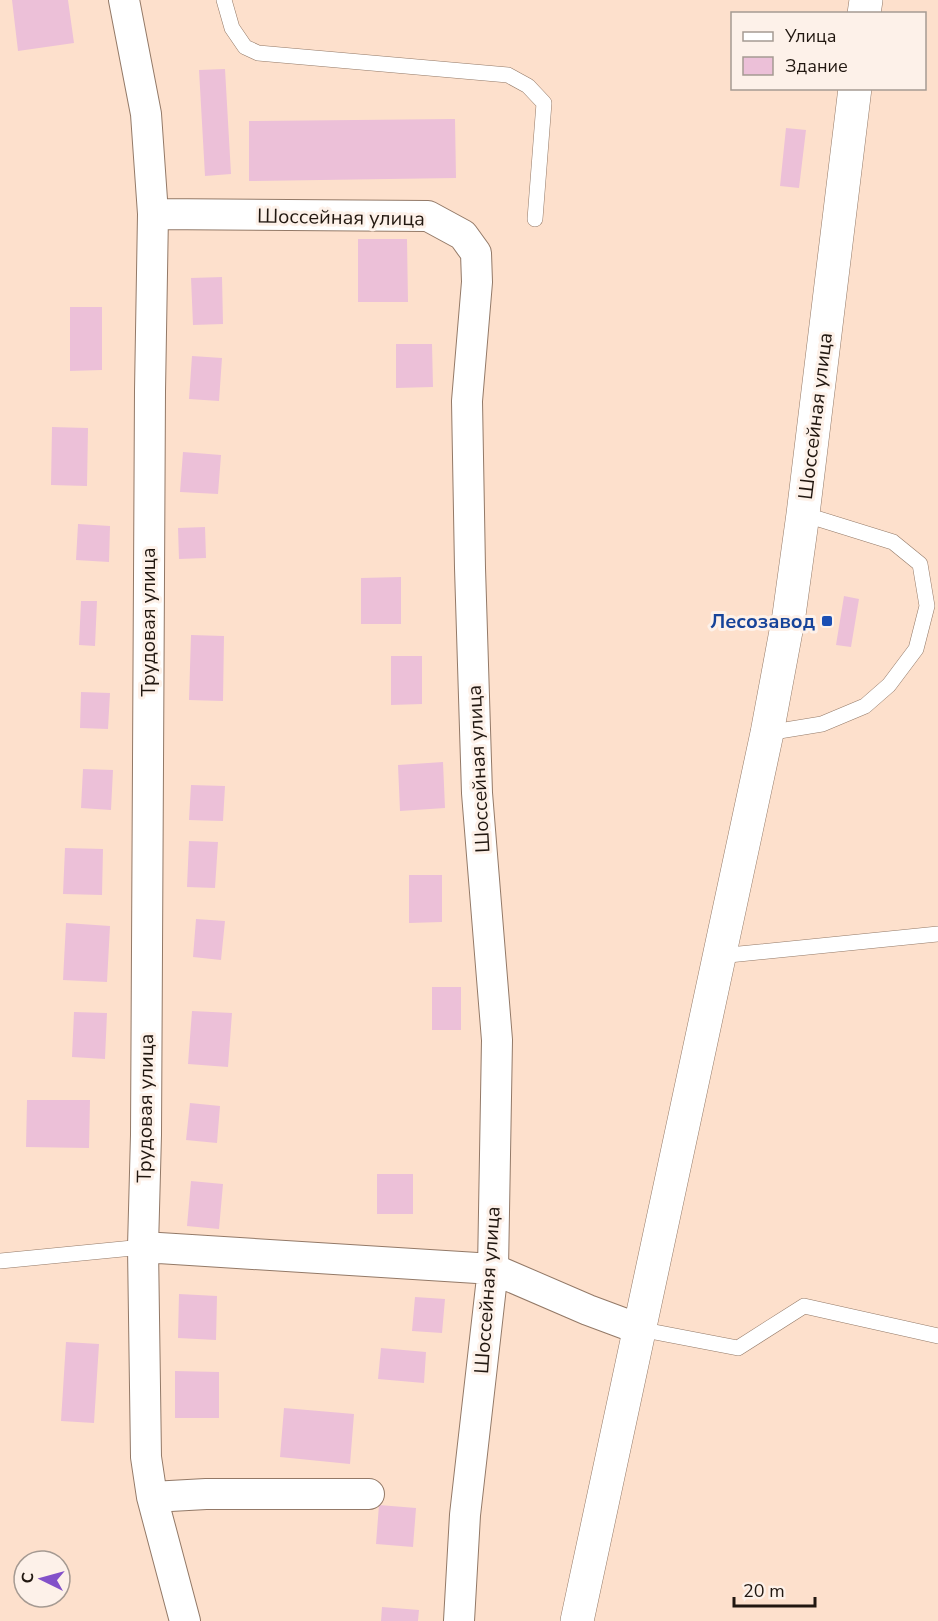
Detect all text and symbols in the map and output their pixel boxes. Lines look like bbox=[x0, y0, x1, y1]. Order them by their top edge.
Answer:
legend bbox=[731, 12, 926, 90]
text: Улица bbox=[784, 24, 836, 48]
text: Здание bbox=[785, 54, 848, 78]
street label: Шоссейная улица bbox=[257, 203, 425, 232]
street label: Шоссейная улица bbox=[792, 331, 839, 501]
street label: Трудовая улица bbox=[135, 547, 162, 697]
place label: Лесозавод bbox=[710, 608, 815, 635]
marker: Лесозавод bbox=[820, 614, 834, 628]
street label: Шоссейная улица bbox=[461, 684, 496, 854]
street label: Трудовая улица bbox=[131, 1033, 160, 1183]
street label: Шоссейная улица bbox=[468, 1205, 507, 1375]
north arrow bbox=[12, 1549, 72, 1609]
scale bar bbox=[734, 1570, 815, 1608]
text: С bbox=[17, 1571, 39, 1584]
text: 20 m bbox=[743, 1579, 785, 1603]

